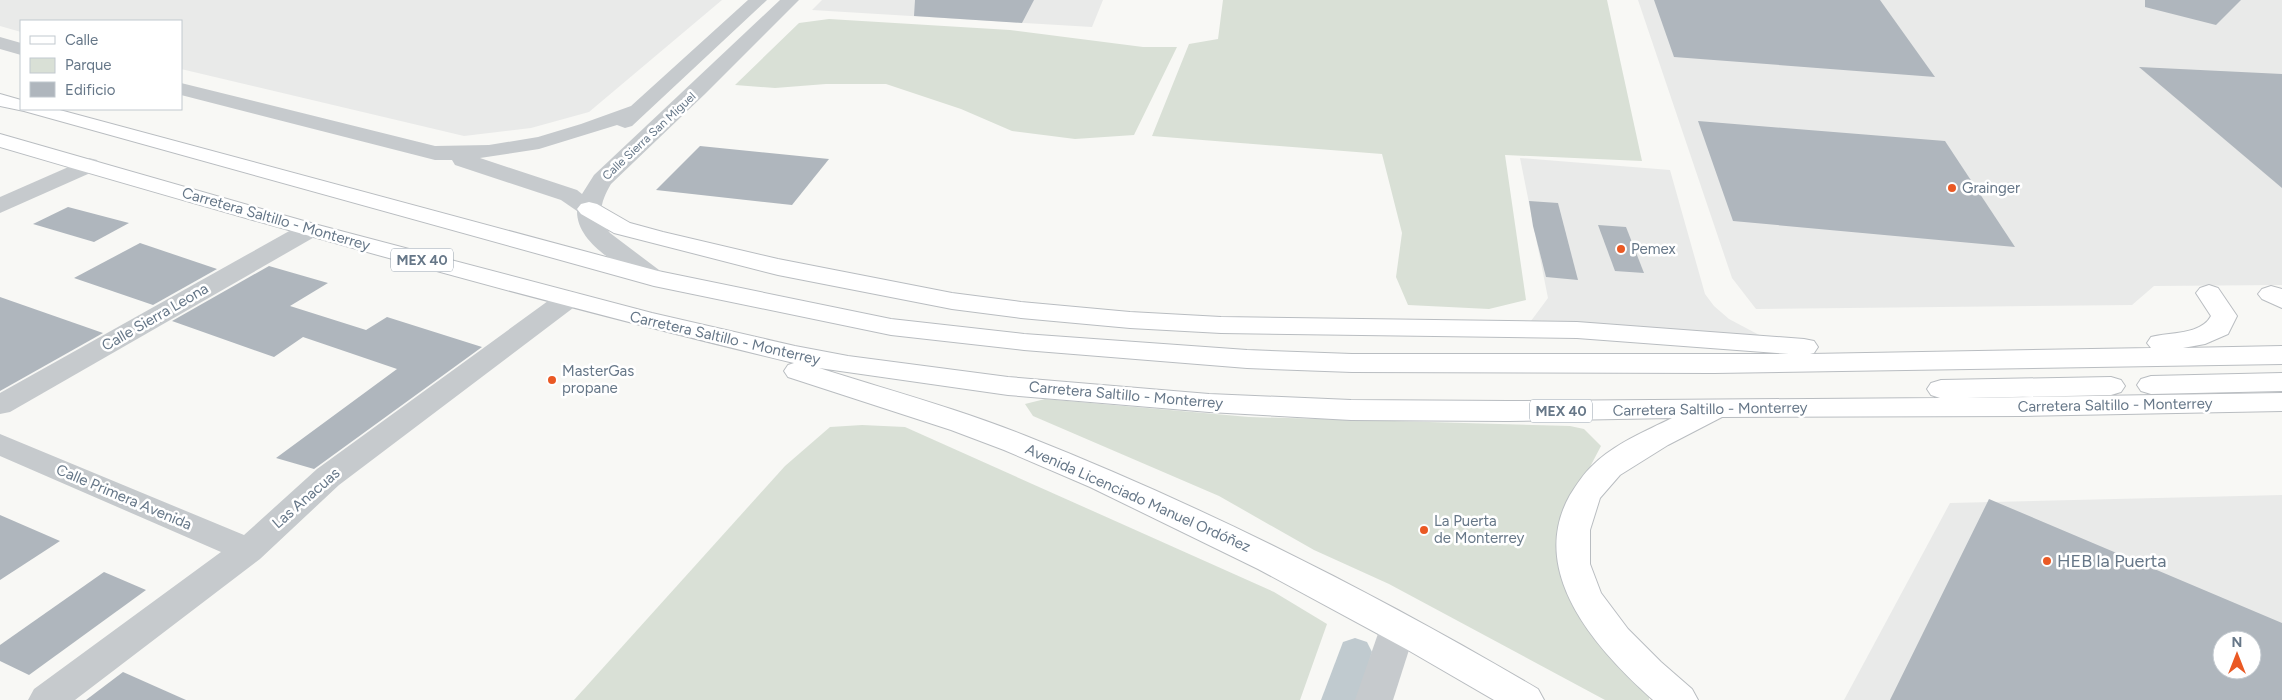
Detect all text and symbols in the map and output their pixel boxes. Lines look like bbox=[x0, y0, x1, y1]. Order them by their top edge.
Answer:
legend bbox=[20, 20, 182, 110]
text: Calle bbox=[65, 31, 98, 49]
text: Parque bbox=[65, 56, 112, 74]
text: Edificio bbox=[65, 81, 116, 99]
street label: Calle Sierra San Miguel bbox=[599, 89, 699, 183]
place label: Grainger bbox=[1962, 179, 2020, 197]
marker: Grainger bbox=[1946, 182, 1958, 194]
street label: Carretera Saltillo - Monterrey bbox=[180, 183, 372, 255]
place label: Pemex bbox=[1631, 240, 1676, 258]
marker: Pemex bbox=[1615, 243, 1627, 255]
road number: MEX 40 bbox=[391, 248, 453, 272]
street label: Calle Sierra Leona bbox=[99, 279, 211, 355]
street label: Carretera Saltillo - Monterrey bbox=[628, 307, 822, 369]
place label: MasterGas propane bbox=[562, 362, 634, 397]
marker: MasterGas propane bbox=[546, 374, 558, 386]
street label: Carretera Saltillo - Monterrey bbox=[1028, 378, 1224, 412]
street label: Carretera Saltillo - Monterrey bbox=[2017, 394, 2213, 416]
street label: Carretera Saltillo - Monterrey bbox=[1612, 398, 1808, 420]
road number: MEX 40 bbox=[1530, 400, 1592, 422]
street label: Avenida Licenciado Manuel Ordóñez bbox=[1023, 440, 1253, 556]
street label: Calle Primera Avenida bbox=[53, 460, 195, 534]
street label: Las Anacuas bbox=[269, 464, 343, 532]
place label: La Puerta de Monterrey bbox=[1434, 512, 1524, 547]
marker: La Puerta de Monterrey bbox=[1418, 524, 1430, 536]
place label: HEB la Puerta bbox=[2057, 550, 2166, 572]
marker: HEB la Puerta bbox=[2041, 555, 2053, 567]
north arrow bbox=[2212, 630, 2262, 680]
text: N bbox=[2232, 634, 2242, 651]

